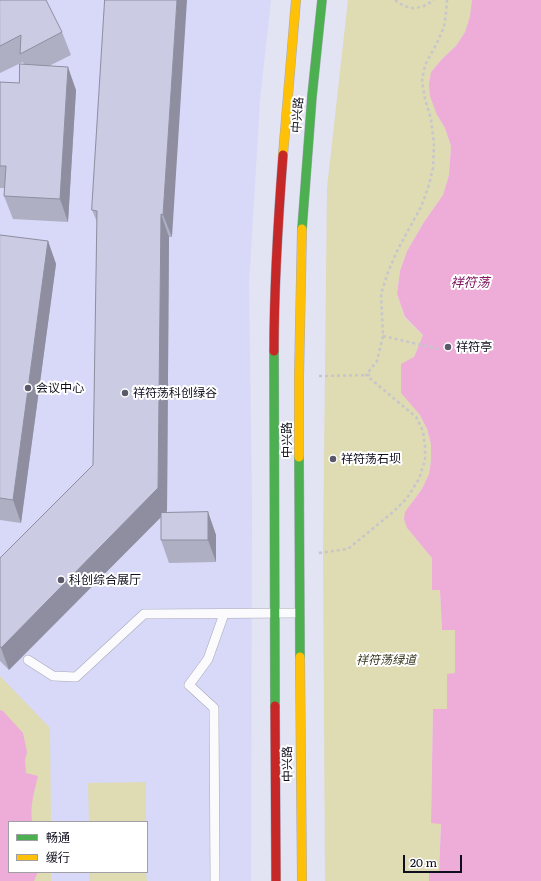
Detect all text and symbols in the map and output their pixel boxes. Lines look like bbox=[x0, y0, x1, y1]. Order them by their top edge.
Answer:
street label: 中兴路 bbox=[290, 97, 306, 133]
water label: 祥符荡 bbox=[451, 275, 489, 291]
place label: 祥符亭 bbox=[456, 340, 492, 354]
marker: 祥符亭 bbox=[443, 342, 453, 352]
place label: 会议中心 bbox=[36, 381, 84, 395]
marker: 会议中心 bbox=[23, 383, 33, 393]
place label: 祥符荡科创绿谷 bbox=[133, 386, 217, 400]
marker: 祥符荡科创绿谷 bbox=[120, 388, 130, 398]
street label: 中兴路 bbox=[280, 422, 294, 458]
place label: 祥符荡石坝 bbox=[341, 452, 401, 466]
marker: 祥符荡石坝 bbox=[328, 454, 338, 464]
place label: 科创综合展厅 bbox=[69, 573, 141, 587]
marker: 科创综合展厅 bbox=[56, 575, 66, 585]
park label: 祥符荡绿道 bbox=[356, 653, 416, 667]
street label: 中兴路 bbox=[280, 746, 296, 782]
legend bbox=[8, 821, 148, 873]
text: 畅通 bbox=[46, 828, 70, 846]
scale bar bbox=[405, 847, 464, 873]
text: 缓行 bbox=[46, 848, 70, 866]
text: 20 m bbox=[410, 853, 437, 871]

